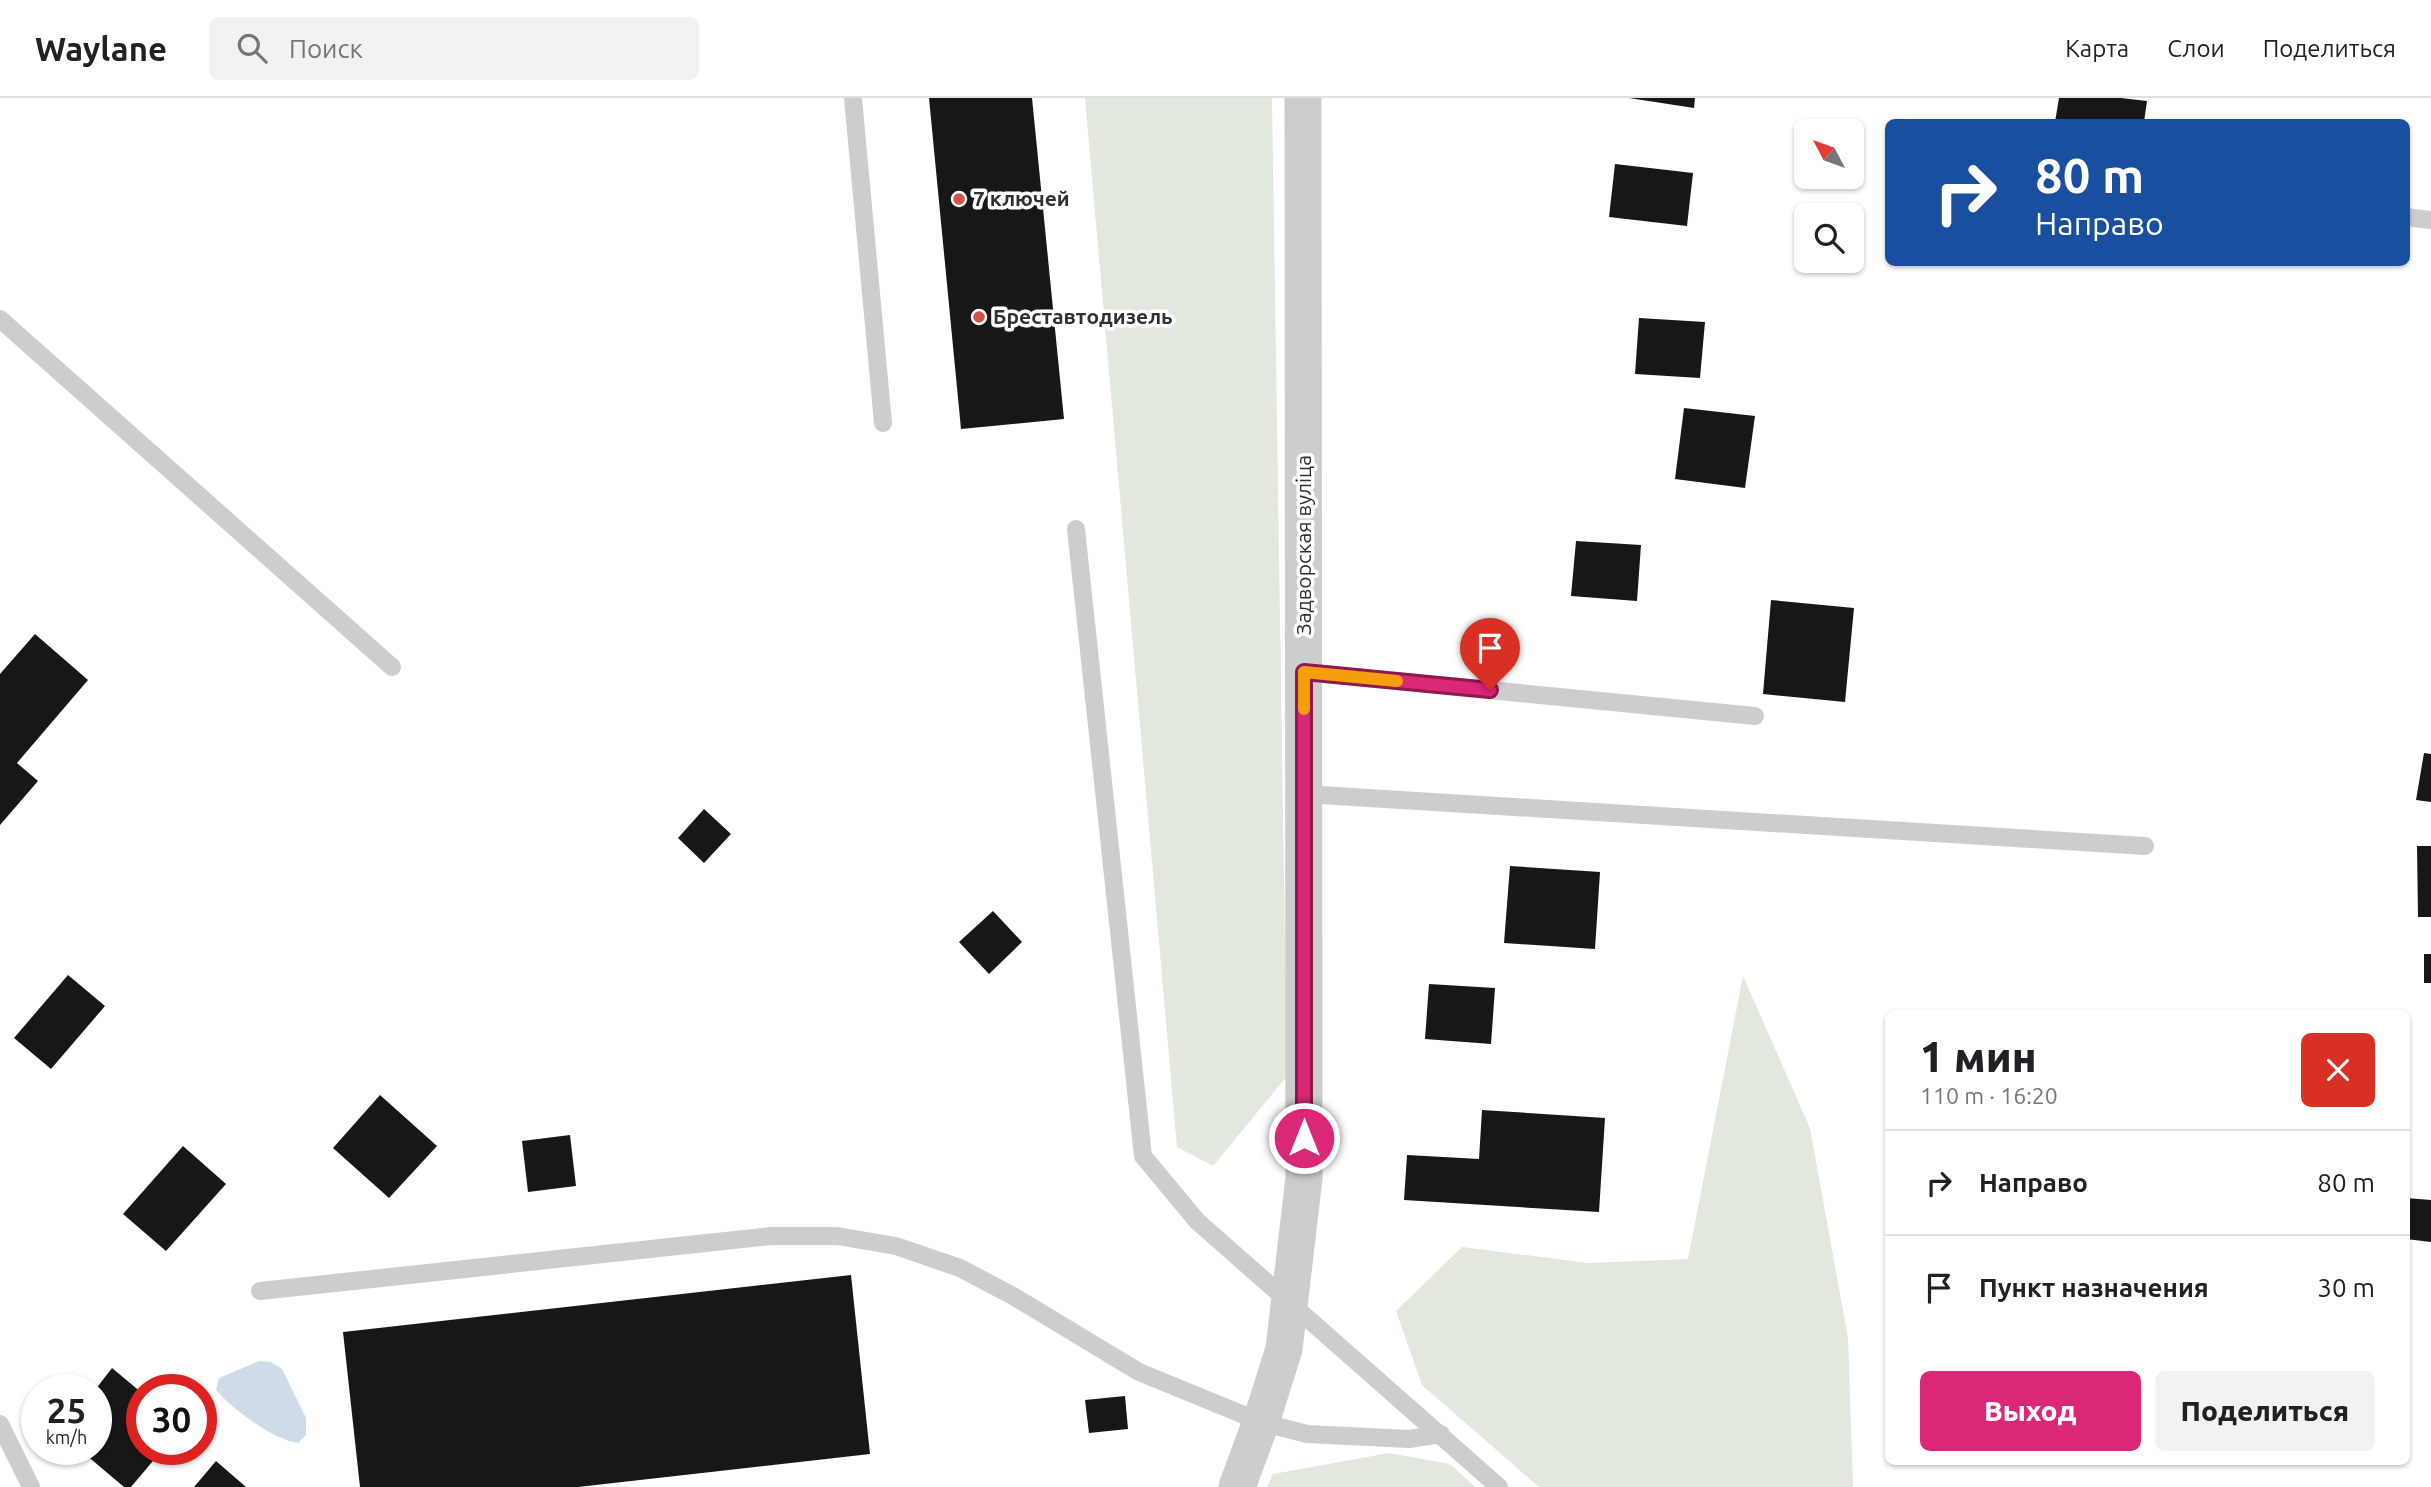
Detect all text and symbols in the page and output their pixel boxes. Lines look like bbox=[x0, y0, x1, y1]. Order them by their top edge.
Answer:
search box bbox=[209, 17, 699, 80]
icon: search bbox=[233, 29, 271, 67]
text: Waylane bbox=[35, 30, 167, 67]
text: Поиск bbox=[289, 34, 363, 63]
text: Карта bbox=[2065, 35, 2129, 62]
text: Слои bbox=[2167, 35, 2225, 62]
text: Поделиться bbox=[2263, 35, 2396, 62]
north arrow bbox=[1794, 119, 1864, 189]
map controls bbox=[1794, 119, 1864, 273]
icon: right bbox=[1920, 147, 2011, 238]
text: 80 m bbox=[2035, 147, 2144, 202]
place label: 7 ключей bbox=[973, 186, 1070, 210]
marker: 7 ключей bbox=[951, 191, 967, 207]
button: search bbox=[1794, 203, 1864, 273]
text: Направо bbox=[2035, 205, 2164, 241]
place label: Бреставтодизель bbox=[993, 304, 1173, 328]
marker: Бреставтодизель bbox=[971, 309, 987, 325]
street label: Задворская вуліца bbox=[1291, 455, 1315, 635]
pin bbox=[1460, 618, 1520, 690]
icon: arrive bbox=[1471, 629, 1509, 667]
text: 1 мин bbox=[1920, 1033, 2037, 1080]
button: close bbox=[2301, 1033, 2375, 1107]
text: 110 m · 16:20 bbox=[1920, 1083, 2058, 1108]
position arrow bbox=[1267, 1101, 1341, 1175]
icon: right bbox=[1920, 1164, 1958, 1202]
text: Направо bbox=[1979, 1168, 2088, 1197]
text: 80 m bbox=[2317, 1168, 2375, 1197]
icon: arrive bbox=[1920, 1269, 1958, 1307]
text: Пункт назначения bbox=[1979, 1273, 2209, 1302]
text: 30 m bbox=[2317, 1273, 2375, 1302]
button: Выход bbox=[1920, 1371, 2141, 1451]
button: Поделиться bbox=[2155, 1371, 2375, 1451]
speed limit sign: 30 bbox=[126, 1374, 217, 1465]
text: 25 bbox=[47, 1390, 86, 1430]
text: km/h bbox=[46, 1427, 87, 1447]

